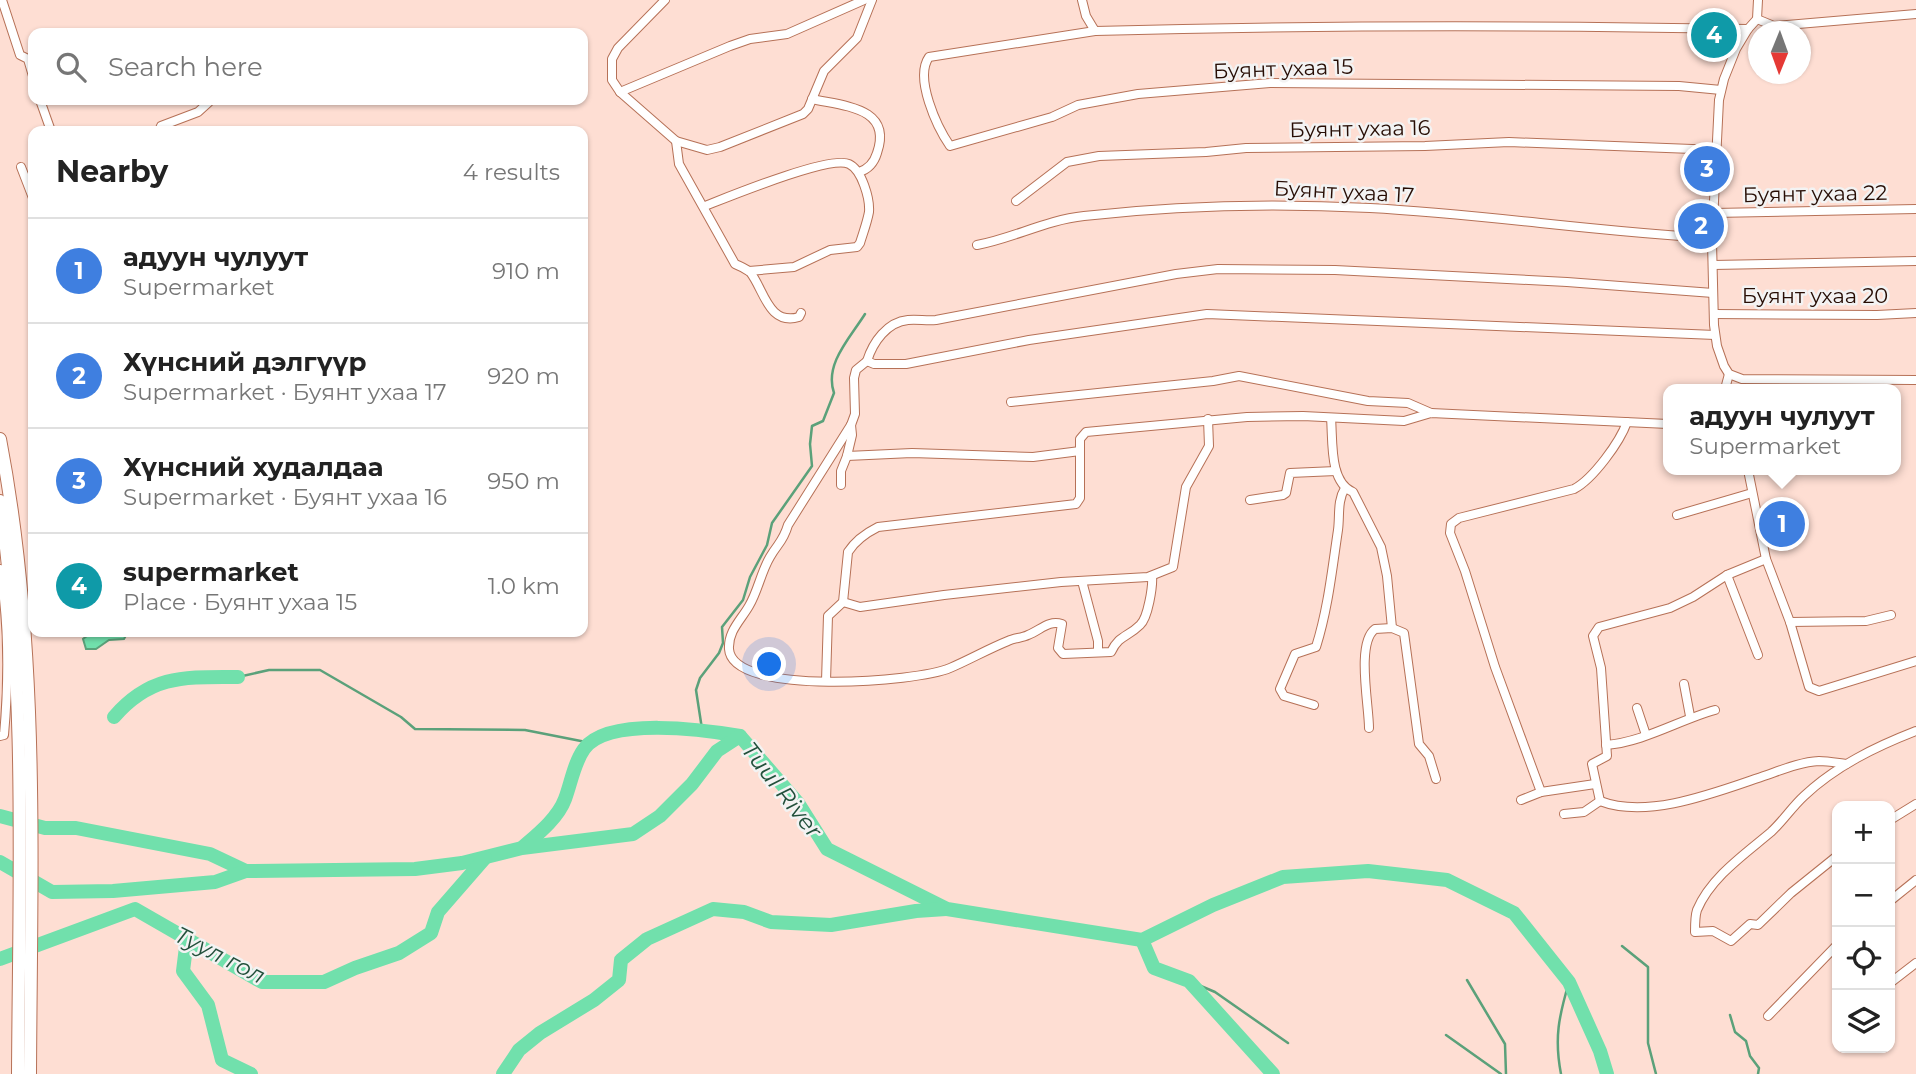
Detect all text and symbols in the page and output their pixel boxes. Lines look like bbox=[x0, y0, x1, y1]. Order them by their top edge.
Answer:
pin: 4 bbox=[1691, 9, 1737, 61]
north arrow bbox=[1748, 21, 1811, 84]
search box bbox=[28, 28, 588, 105]
icon: search bbox=[52, 48, 90, 86]
text: Search here bbox=[108, 51, 263, 83]
street label: Буянт ухаа 15 bbox=[1213, 54, 1354, 83]
street label: Буянт ухаа 16 bbox=[1289, 115, 1431, 142]
pin: 3 bbox=[1684, 143, 1730, 195]
text: Nearby bbox=[56, 153, 168, 190]
text: 4 results bbox=[463, 158, 560, 186]
street label: Буянт ухаа 17 bbox=[1273, 175, 1415, 208]
street label: Буянт ухаа 22 bbox=[1743, 180, 1888, 207]
pin: 2 bbox=[1678, 200, 1724, 252]
text: адуун чулуут bbox=[123, 241, 308, 273]
text: 1 bbox=[74, 257, 84, 285]
text: 910 m bbox=[492, 257, 560, 285]
text: Supermarket bbox=[123, 273, 275, 301]
street label: Буянт ухаа 20 bbox=[1742, 283, 1888, 308]
text: Хүнсний дэлгүүр bbox=[123, 346, 367, 378]
text: 2 bbox=[72, 362, 86, 390]
text: 920 m bbox=[487, 362, 560, 390]
text: Supermarket · Буянт ухаа 17 bbox=[123, 378, 447, 406]
popup bbox=[1663, 384, 1901, 475]
text: адуун чулуут bbox=[1689, 400, 1875, 432]
text: Supermarket bbox=[1689, 432, 1841, 460]
text: Хүнсний худалдаа bbox=[123, 451, 383, 483]
text: 3 bbox=[72, 467, 86, 495]
text: 950 m bbox=[487, 467, 560, 495]
text: Supermarket · Буянт ухаа 16 bbox=[123, 483, 447, 511]
pin: 1 bbox=[1759, 498, 1805, 550]
text: supermarket bbox=[123, 556, 299, 588]
text: 4 bbox=[71, 572, 87, 600]
text: 1.0 km bbox=[488, 572, 560, 600]
text: Place · Буянт ухаа 15 bbox=[123, 588, 357, 616]
your location bbox=[752, 647, 786, 681]
water label: Tuul River bbox=[736, 736, 829, 844]
map controls bbox=[1832, 801, 1895, 1053]
button: + bbox=[1832, 801, 1895, 864]
button: − bbox=[1832, 864, 1895, 927]
water label: Туул гол bbox=[170, 920, 270, 990]
button: locate bbox=[1832, 927, 1895, 990]
button: layers bbox=[1832, 990, 1895, 1053]

